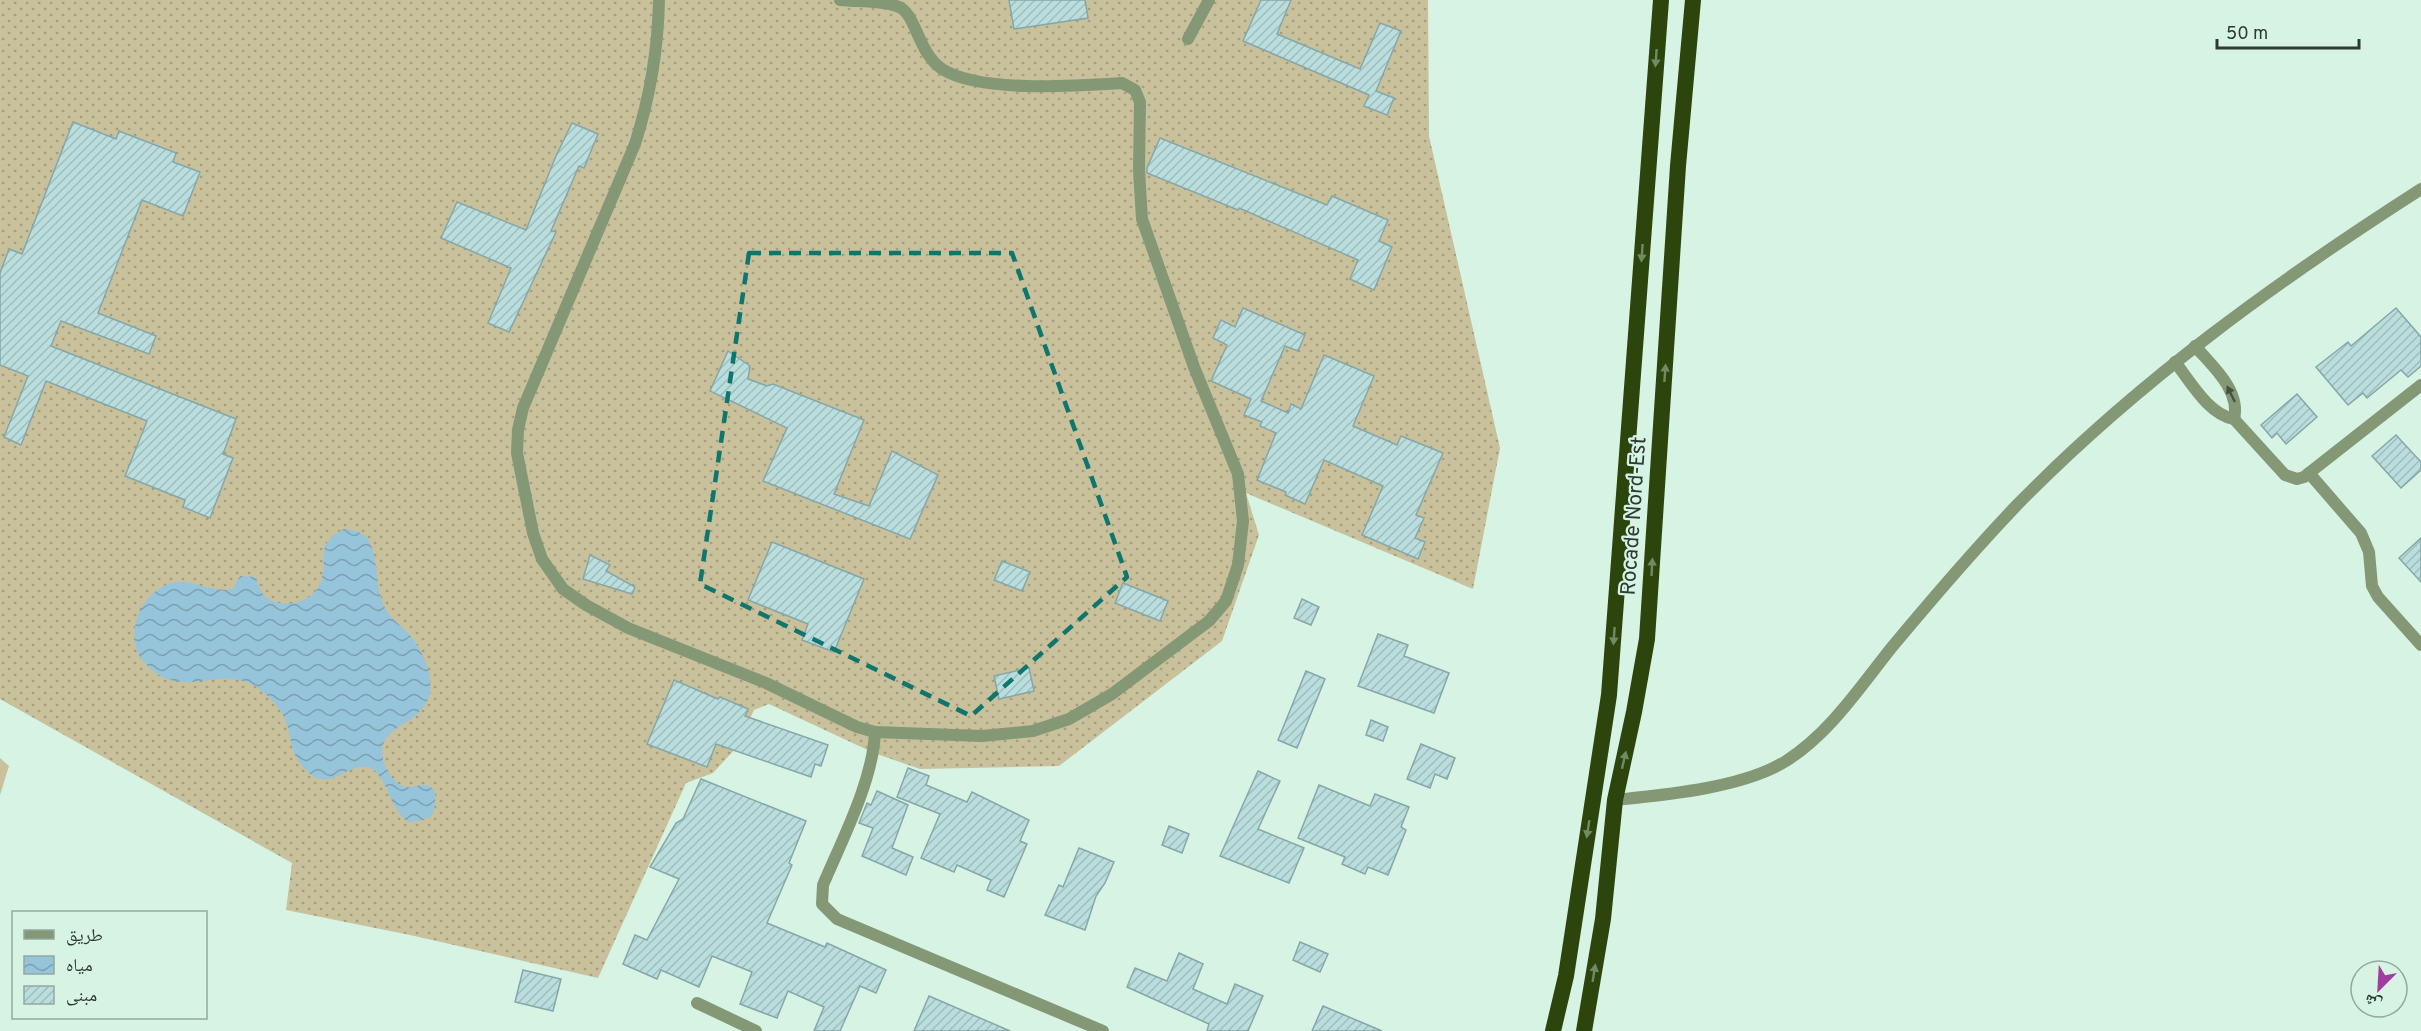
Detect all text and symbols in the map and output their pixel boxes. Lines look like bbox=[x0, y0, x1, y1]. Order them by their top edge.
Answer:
scale bar bbox=[2217, 12, 2360, 50]
text: 50 m bbox=[2226, 23, 2268, 46]
one-way arrow bbox=[1651, 49, 1661, 68]
one-way arrow bbox=[1637, 243, 1646, 262]
one-way arrow bbox=[1660, 363, 1669, 382]
one-way arrow bbox=[2226, 386, 2235, 403]
street label: Rocade Nord-Est bbox=[1615, 436, 1654, 596]
one-way arrow bbox=[1647, 558, 1656, 577]
one-way arrow bbox=[1609, 626, 1618, 645]
one-way arrow bbox=[1619, 750, 1629, 769]
one-way arrow bbox=[1584, 820, 1593, 839]
legend bbox=[12, 911, 207, 1019]
text: طريق bbox=[66, 925, 103, 948]
text: مياه bbox=[66, 955, 93, 978]
north arrow bbox=[2349, 959, 2409, 1019]
one-way arrow bbox=[1590, 964, 1599, 983]
text: مبنى bbox=[66, 985, 97, 1008]
text: ش bbox=[2362, 988, 2386, 1013]

